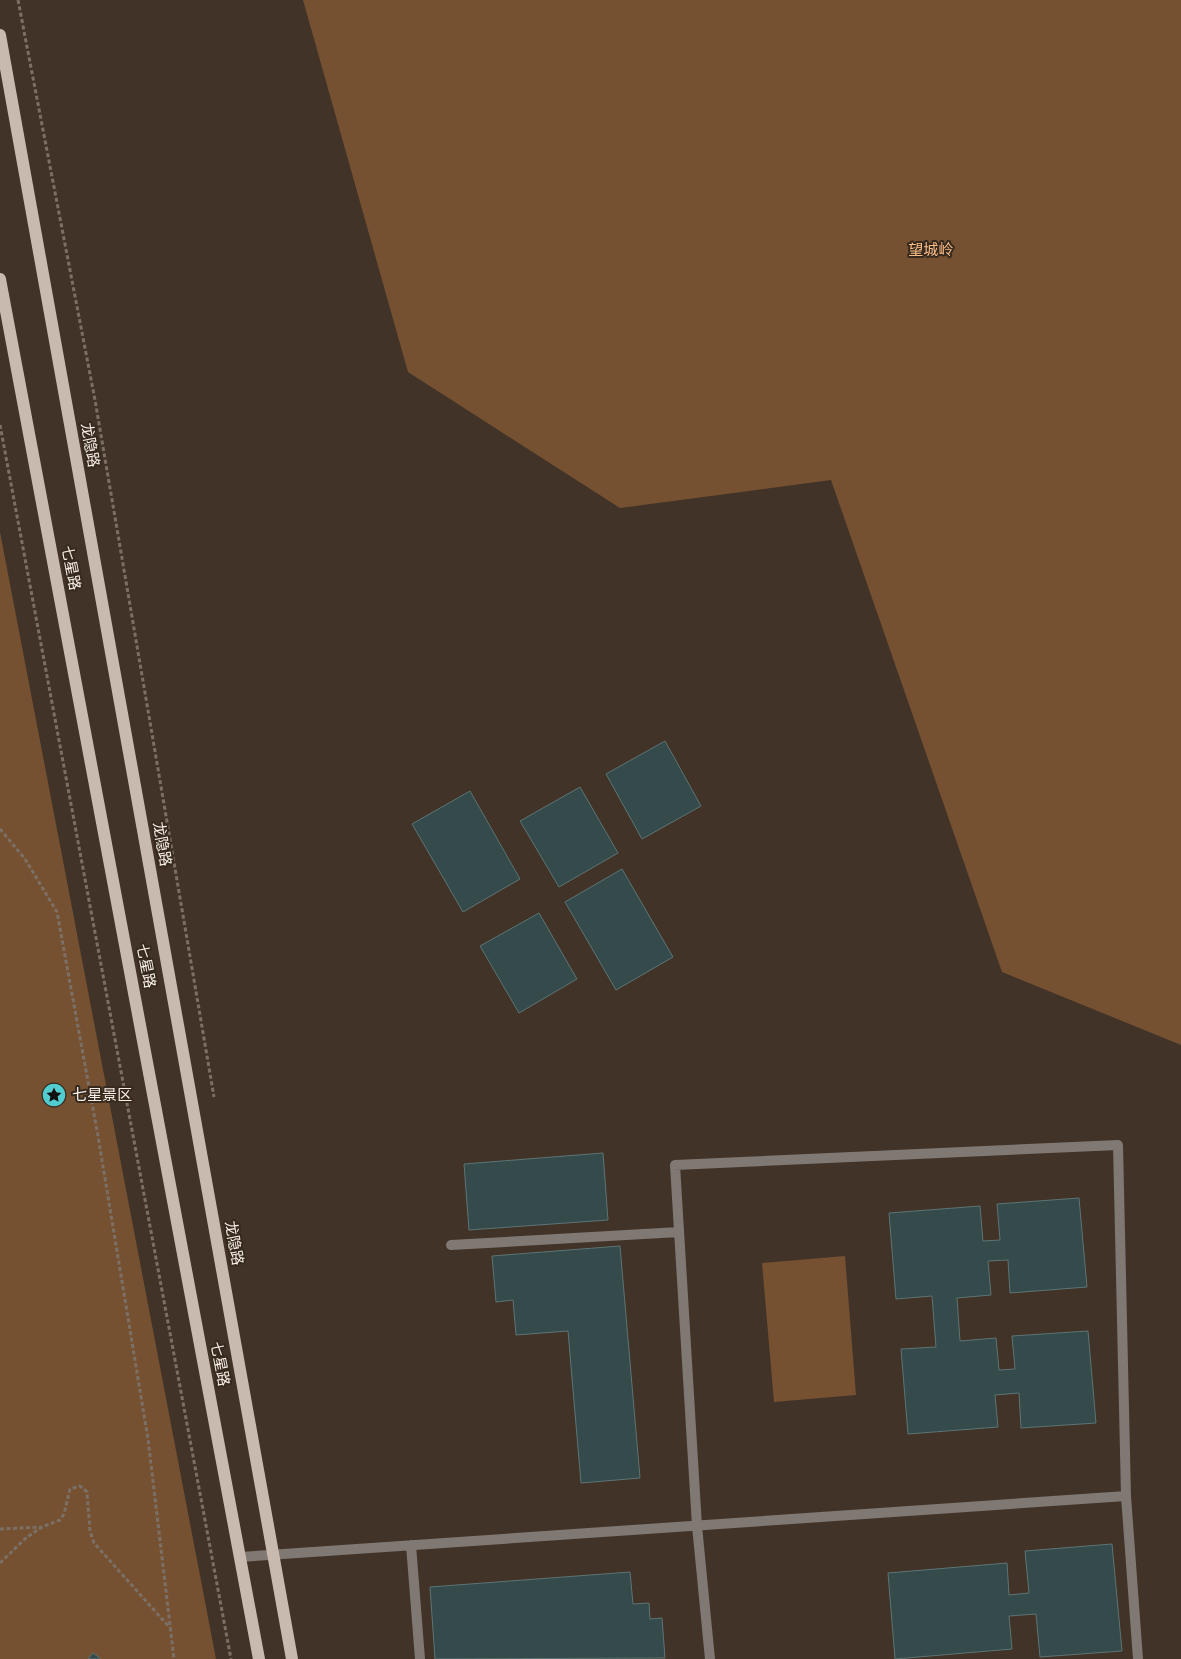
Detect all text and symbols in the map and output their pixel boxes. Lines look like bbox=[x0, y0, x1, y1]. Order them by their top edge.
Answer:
park label: 望城岭 bbox=[908, 240, 954, 260]
street label: 龙隐路 bbox=[76, 421, 104, 469]
street label: 七星路 bbox=[57, 544, 85, 592]
street label: 龙隐路 bbox=[148, 820, 176, 868]
street label: 七星路 bbox=[132, 942, 160, 990]
place icon: 七星景区 bbox=[41, 1082, 67, 1108]
place label: 七星景区 bbox=[72, 1085, 132, 1105]
street label: 龙隐路 bbox=[220, 1219, 248, 1267]
street label: 七星路 bbox=[206, 1340, 234, 1388]

